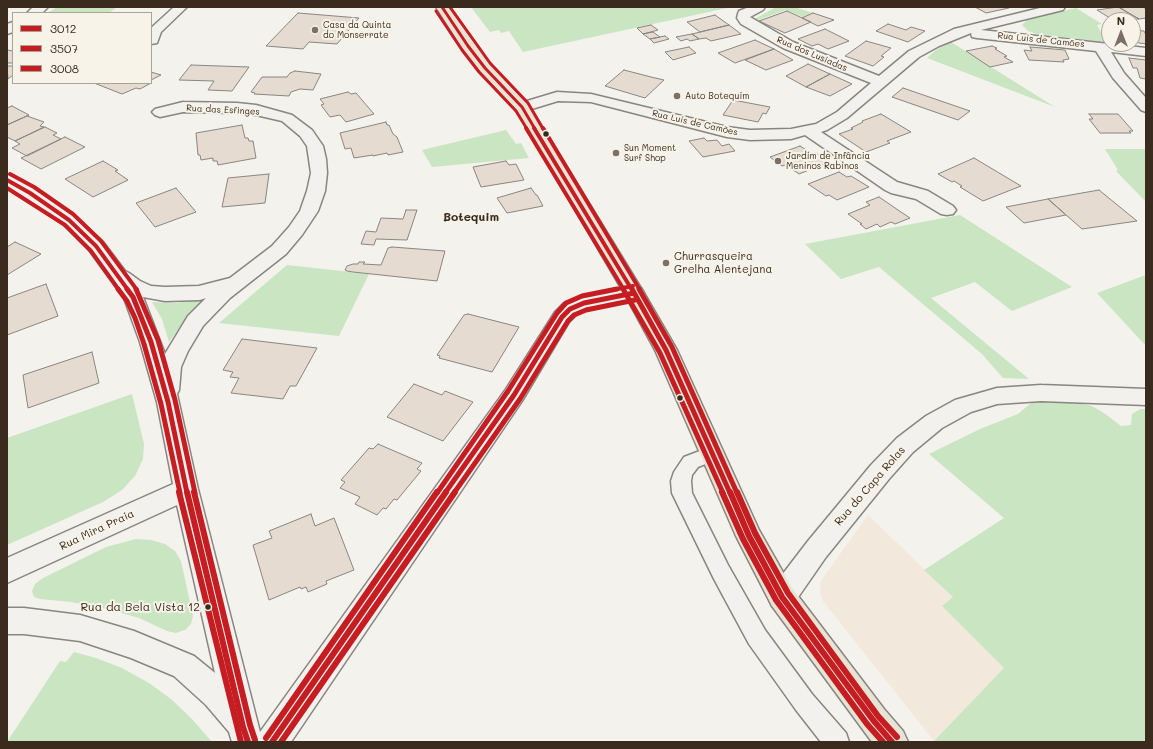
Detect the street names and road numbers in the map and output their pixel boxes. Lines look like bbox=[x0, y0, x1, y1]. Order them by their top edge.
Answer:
street label: Rua Luís de Camões bbox=[997, 30, 1085, 50]
street label: Rua dos Lusíadas bbox=[775, 34, 849, 74]
street label: Rua das Esfinges bbox=[186, 103, 260, 117]
street label: Rua Luís de Camões bbox=[651, 108, 739, 138]
street label: Rua do Capa Rolas bbox=[832, 444, 908, 528]
street label: Rua Mira Praia bbox=[58, 507, 136, 553]

